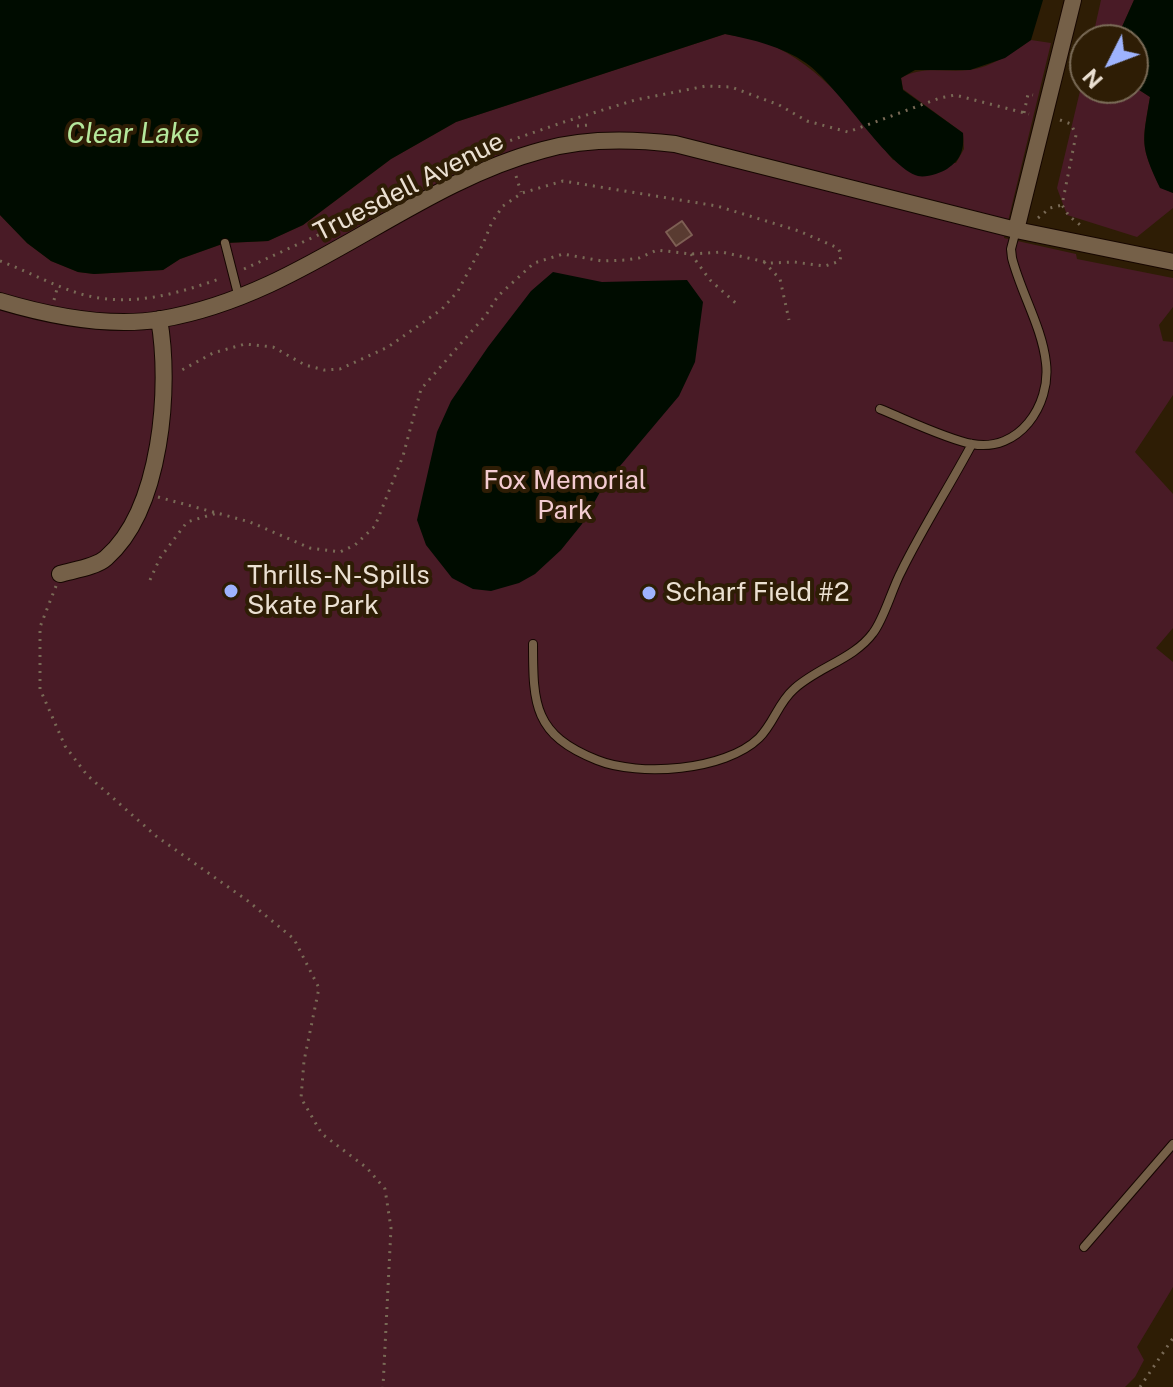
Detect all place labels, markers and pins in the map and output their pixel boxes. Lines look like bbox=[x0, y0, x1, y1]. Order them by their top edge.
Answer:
place label: Thrills-N-Spills Skate Park bbox=[247, 560, 430, 622]
place label: Scharf Field #2 bbox=[665, 577, 850, 609]
marker: Thrills-N-Spills Skate Park bbox=[222, 582, 240, 600]
marker: Scharf Field #2 bbox=[640, 584, 658, 602]

